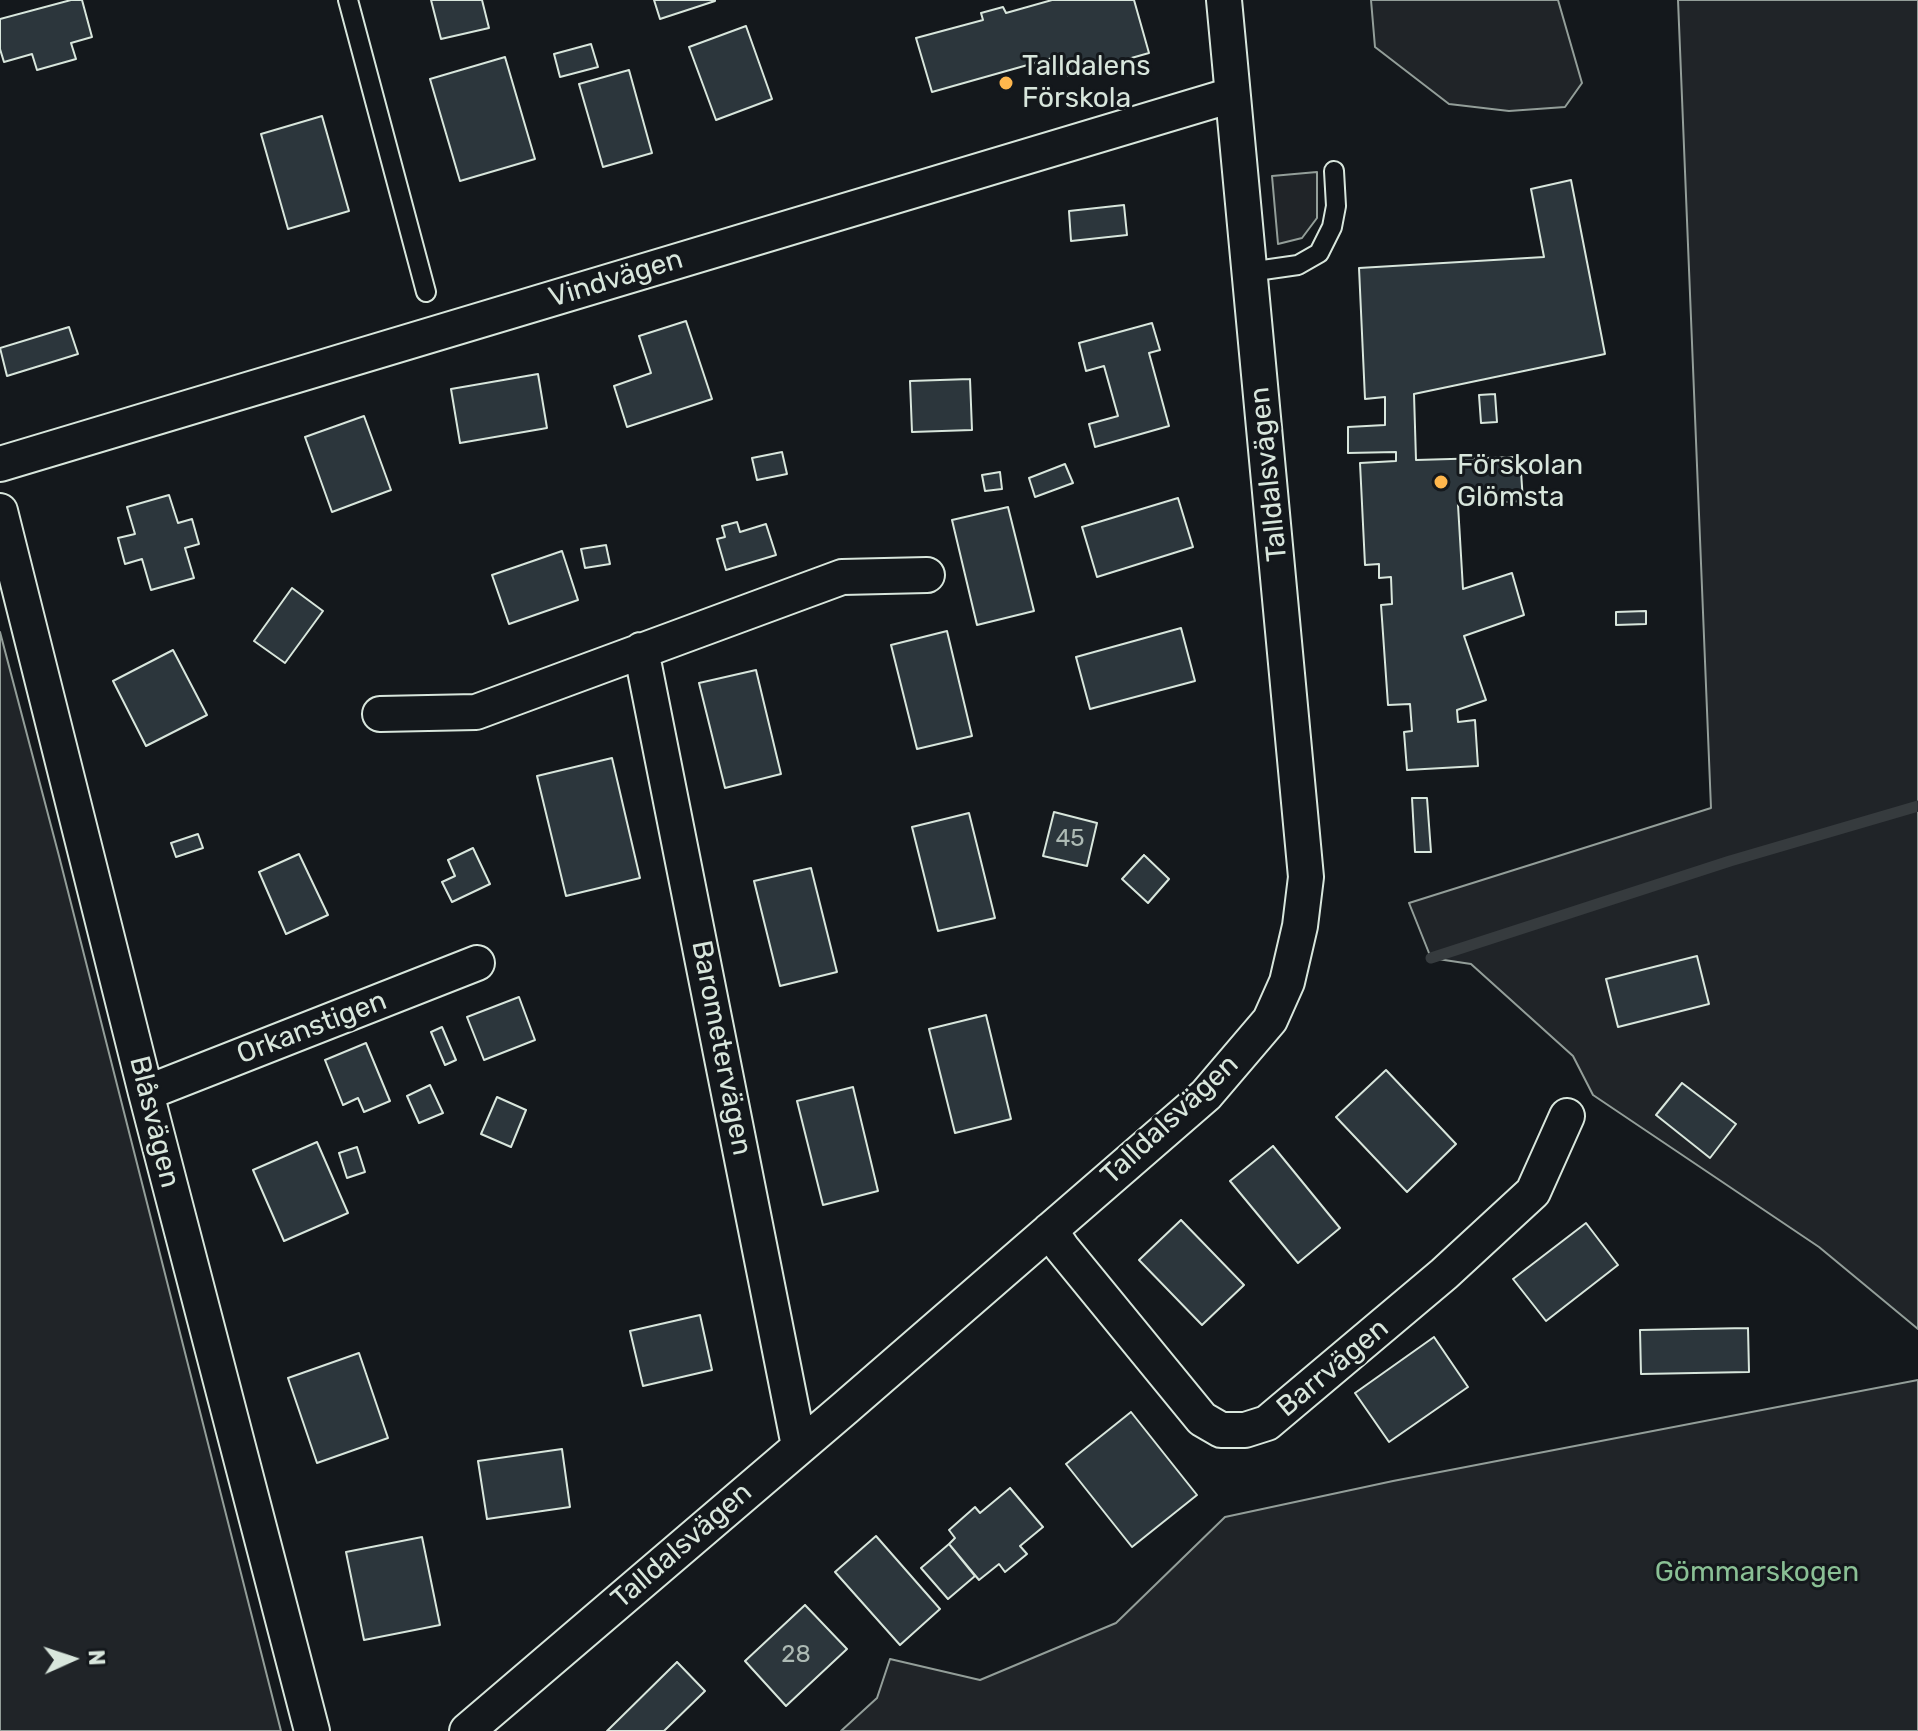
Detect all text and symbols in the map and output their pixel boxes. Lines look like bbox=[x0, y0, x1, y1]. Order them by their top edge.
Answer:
place label: Talldalens Förskola bbox=[1022, 50, 1151, 116]
marker: Talldalens Förskola bbox=[997, 74, 1015, 92]
street label: Vindvägen bbox=[545, 243, 687, 315]
street label: Talldalsvägen bbox=[1243, 385, 1295, 563]
place label: Förskolan Glömsta bbox=[1457, 449, 1583, 515]
marker: Förskolan Glömsta bbox=[1432, 473, 1450, 491]
house number: 45 bbox=[1055, 825, 1085, 853]
street label: Barometervägen bbox=[684, 938, 758, 1158]
street label: Orkanstigen bbox=[232, 984, 392, 1072]
street label: Talldalsvägen bbox=[1094, 1048, 1246, 1192]
street label: Blåsvägen bbox=[121, 1053, 187, 1191]
street label: Barrvägen bbox=[1270, 1312, 1396, 1424]
street label: Talldalsvägen bbox=[605, 1476, 759, 1616]
park label: Gömmarskogen bbox=[1655, 1556, 1859, 1590]
north arrow bbox=[32, 1619, 112, 1699]
house number: 28 bbox=[781, 1641, 811, 1669]
text: N bbox=[83, 1649, 110, 1666]

